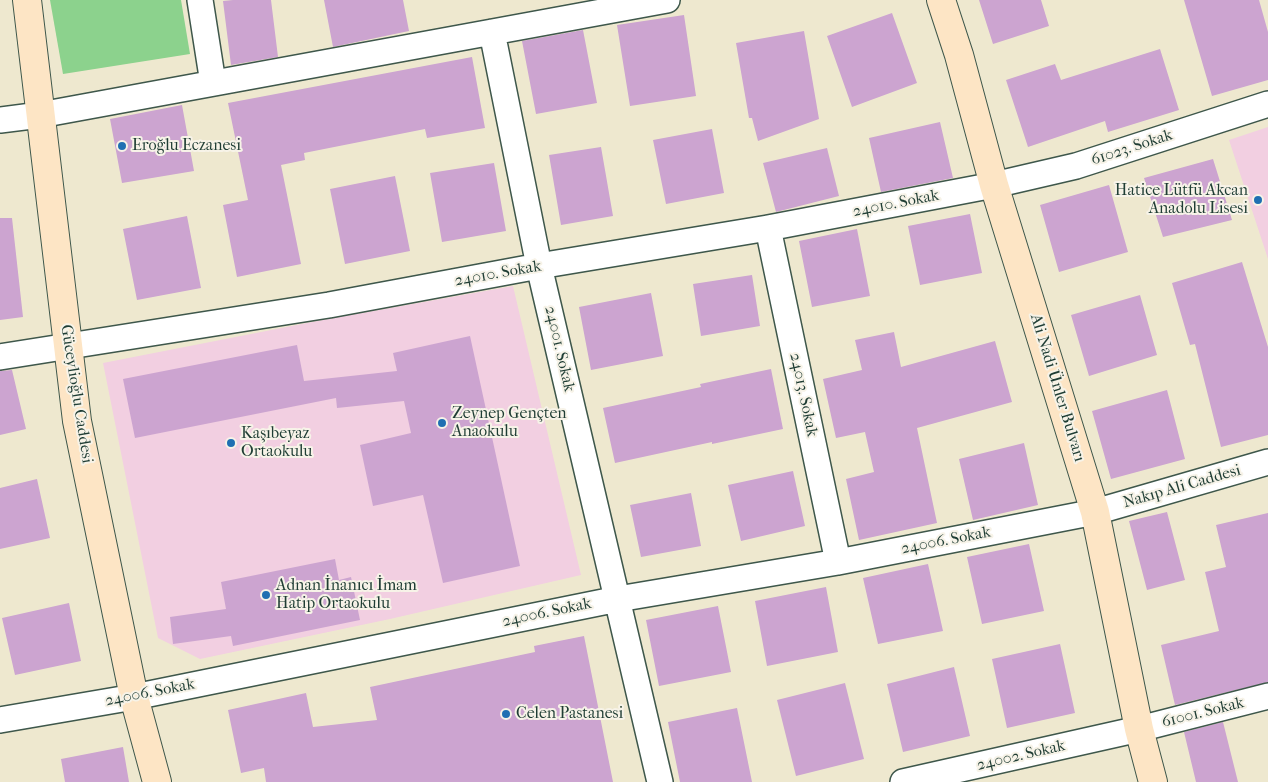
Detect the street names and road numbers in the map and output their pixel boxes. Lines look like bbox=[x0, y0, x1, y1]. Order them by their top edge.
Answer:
street label: 61023. Sokak bbox=[1089, 126, 1175, 170]
street label: 24010. Sokak bbox=[851, 186, 941, 222]
street label: 24010. Sokak bbox=[453, 257, 543, 291]
street label: 24001. Sokak bbox=[540, 304, 578, 394]
street label: Ali Nadi Ünler Bulvarı bbox=[1025, 312, 1089, 464]
street label: Güceylioğlu Caddesi bbox=[56, 323, 96, 465]
street label: 24013. Sokak bbox=[785, 351, 821, 439]
street label: Nakıp Ali Caddesi bbox=[1121, 461, 1243, 513]
street label: 24006. Sokak bbox=[900, 523, 992, 559]
street label: 24006. Sokak bbox=[501, 594, 593, 632]
street label: 24006. Sokak bbox=[104, 675, 196, 711]
street label: 61001. Sokak bbox=[1160, 694, 1246, 732]
street label: 24002. Sokak bbox=[975, 737, 1067, 775]

